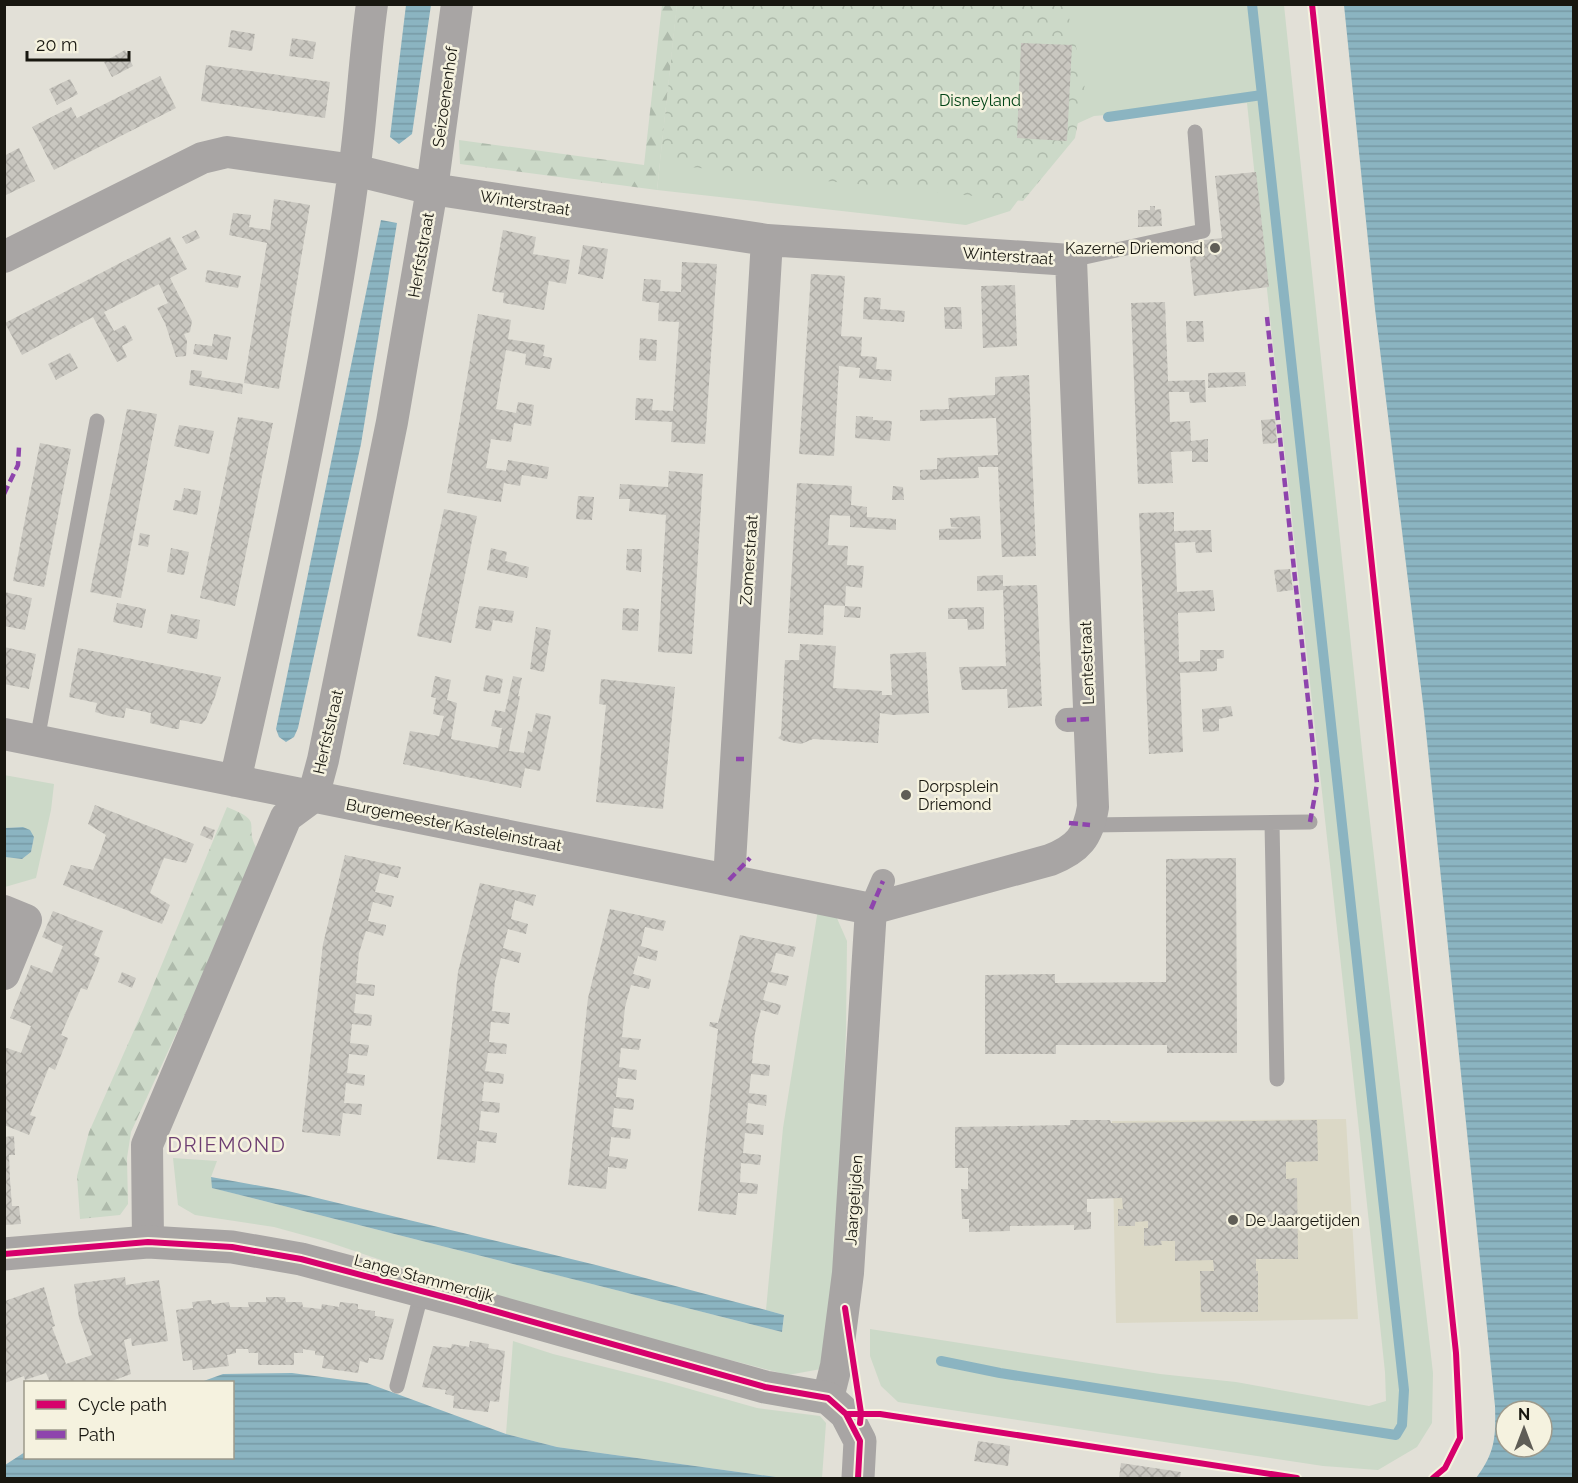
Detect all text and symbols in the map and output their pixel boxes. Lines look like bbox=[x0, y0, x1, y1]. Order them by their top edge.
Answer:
scale bar bbox=[27, 24, 129, 62]
text: 20 m bbox=[36, 34, 78, 55]
street label: Seizoenenhof bbox=[429, 45, 462, 148]
park label: Disneyland bbox=[939, 91, 1021, 110]
street label: Winterstraat bbox=[479, 186, 572, 220]
street label: Herfststraat bbox=[404, 210, 438, 299]
place label: Kazerne Driemond bbox=[1065, 239, 1203, 258]
marker: Kazerne Driemond bbox=[1208, 241, 1222, 255]
street label: Winterstraat bbox=[962, 243, 1055, 269]
street label: Zomerstraat bbox=[736, 514, 762, 606]
street label: Lentestraat bbox=[1076, 620, 1098, 705]
street label: Herfststraat bbox=[309, 687, 347, 776]
place label: Dorpsplein Driemond bbox=[918, 777, 999, 814]
marker: Dorpsplein Driemond bbox=[899, 788, 913, 802]
street label: Burgemeester Kasteleinstraat bbox=[345, 795, 564, 855]
district label: DRIEMOND bbox=[168, 1133, 286, 1157]
street label: Jaargetijden bbox=[841, 1154, 867, 1246]
place label: De Jaargetijden bbox=[1245, 1211, 1360, 1230]
marker: De Jaargetijden bbox=[1226, 1213, 1240, 1227]
street label: Lange Stammerdijk bbox=[352, 1250, 497, 1306]
legend bbox=[24, 1381, 234, 1459]
text: Cycle path bbox=[78, 1394, 167, 1415]
north arrow bbox=[1494, 1399, 1554, 1459]
text: N bbox=[1518, 1405, 1530, 1424]
text: Path bbox=[78, 1424, 115, 1445]

